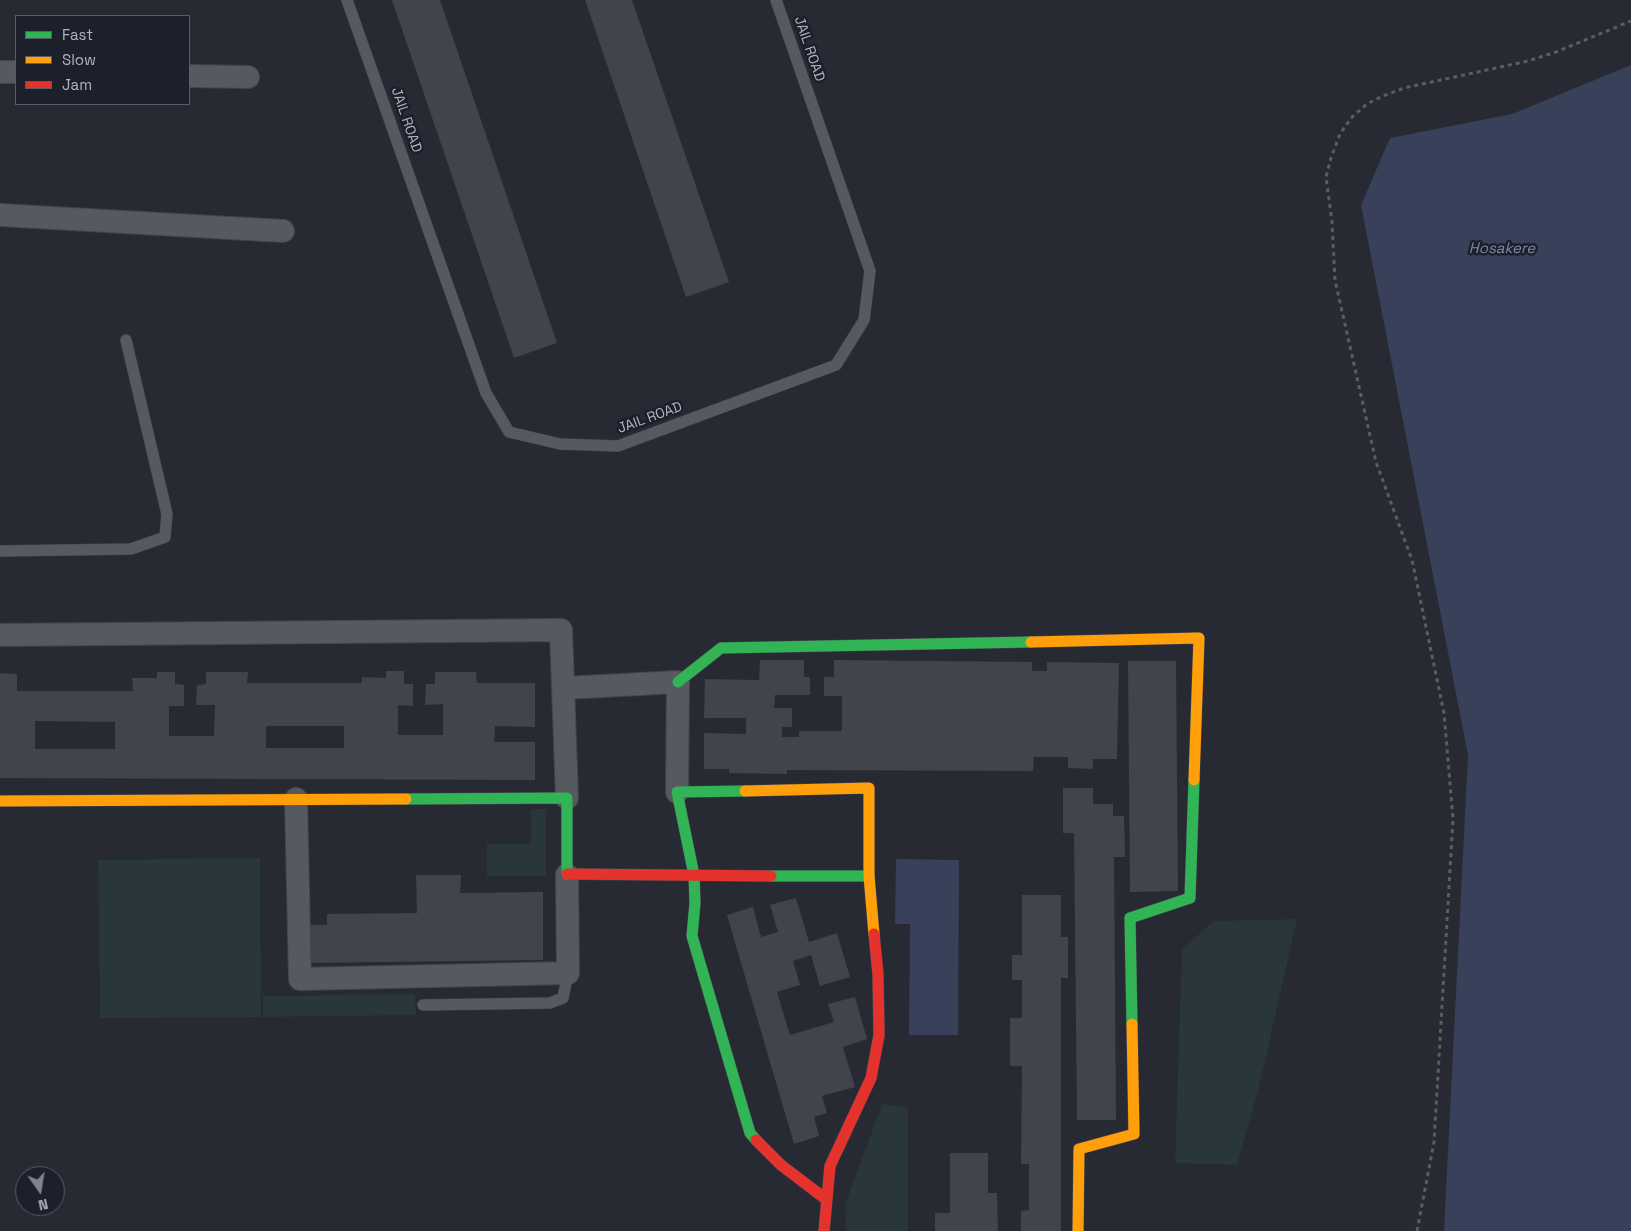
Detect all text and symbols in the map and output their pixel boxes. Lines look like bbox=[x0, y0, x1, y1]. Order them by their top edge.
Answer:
street label: JAIL ROAD bbox=[790, 14, 828, 84]
legend bbox=[15, 15, 190, 105]
text: Fast bbox=[62, 25, 93, 44]
text: Slow bbox=[62, 50, 96, 69]
text: Jam bbox=[62, 75, 92, 94]
street label: JAIL ROAD bbox=[387, 85, 425, 155]
water label: Hosakere bbox=[1469, 240, 1535, 258]
street label: JAIL ROAD bbox=[615, 399, 685, 437]
north arrow bbox=[15, 1166, 65, 1216]
text: N bbox=[37, 1195, 50, 1214]

